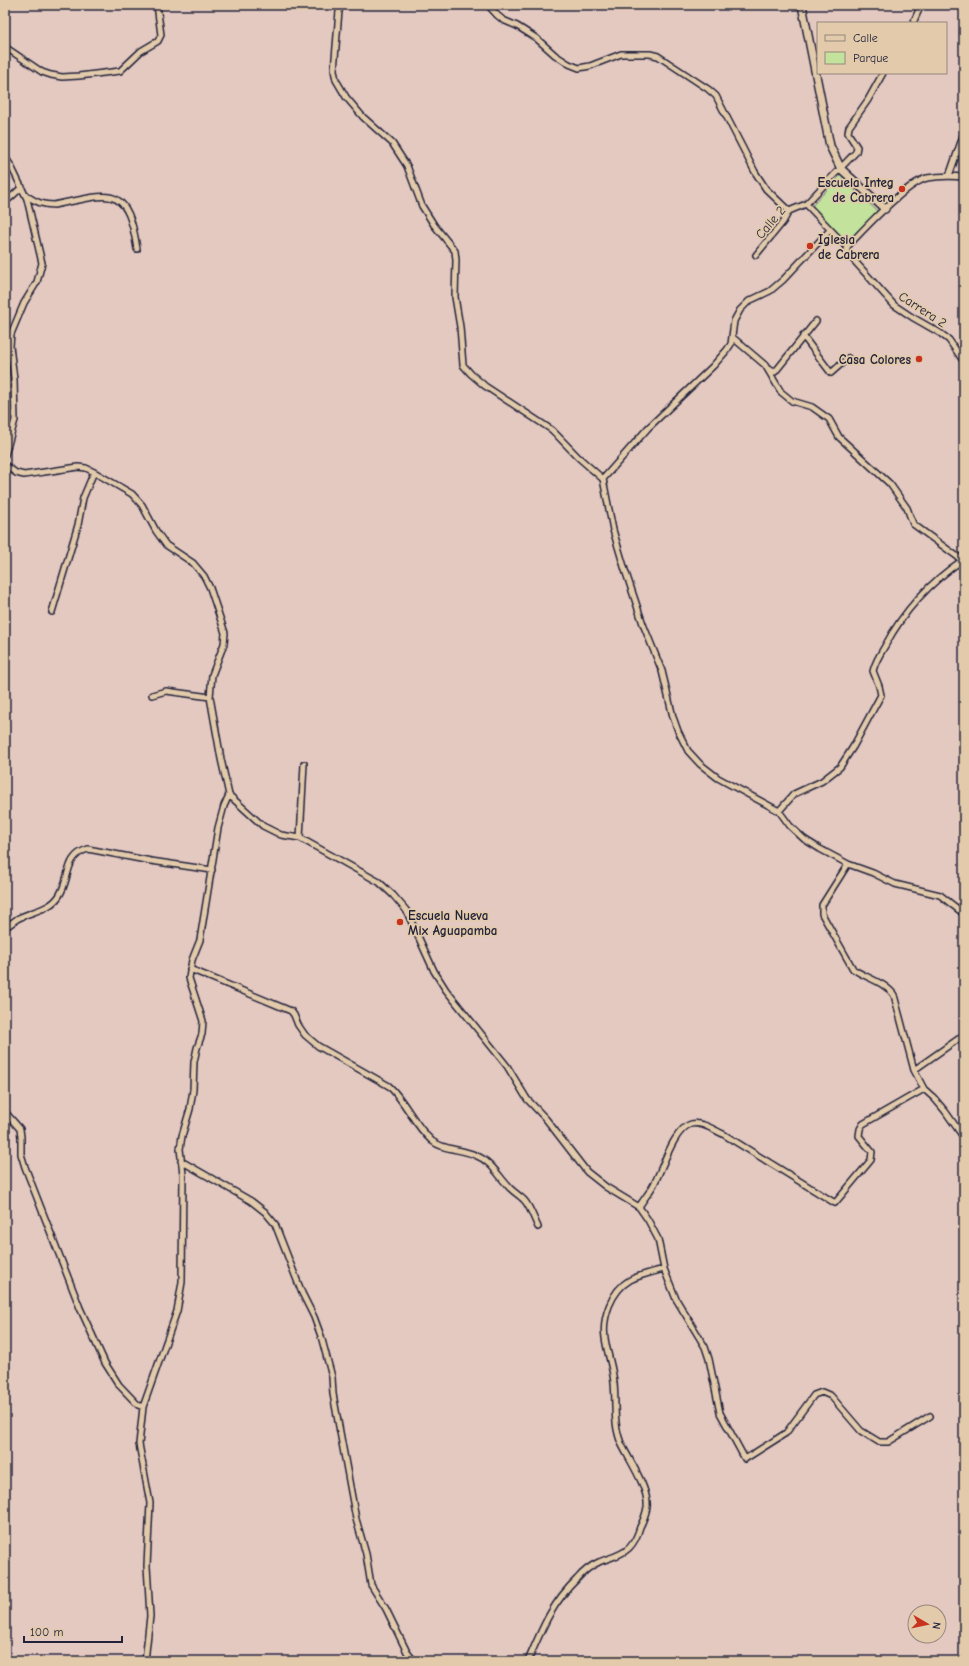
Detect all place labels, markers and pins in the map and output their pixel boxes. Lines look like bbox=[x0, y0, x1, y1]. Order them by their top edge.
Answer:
place label: Escuela Integ de Cabrera bbox=[817, 175, 894, 205]
marker: Escuela Integ de Cabrera bbox=[897, 184, 907, 194]
place label: Iglesia de Cabrera bbox=[818, 232, 880, 262]
marker: Iglesia de Cabrera bbox=[805, 241, 815, 251]
place label: Casa Colores bbox=[839, 352, 911, 367]
marker: Casa Colores bbox=[914, 354, 924, 364]
place label: Escuela Nueva Mix Aguapamba bbox=[408, 908, 497, 938]
marker: Escuela Nueva Mix Aguapamba bbox=[395, 917, 405, 927]

